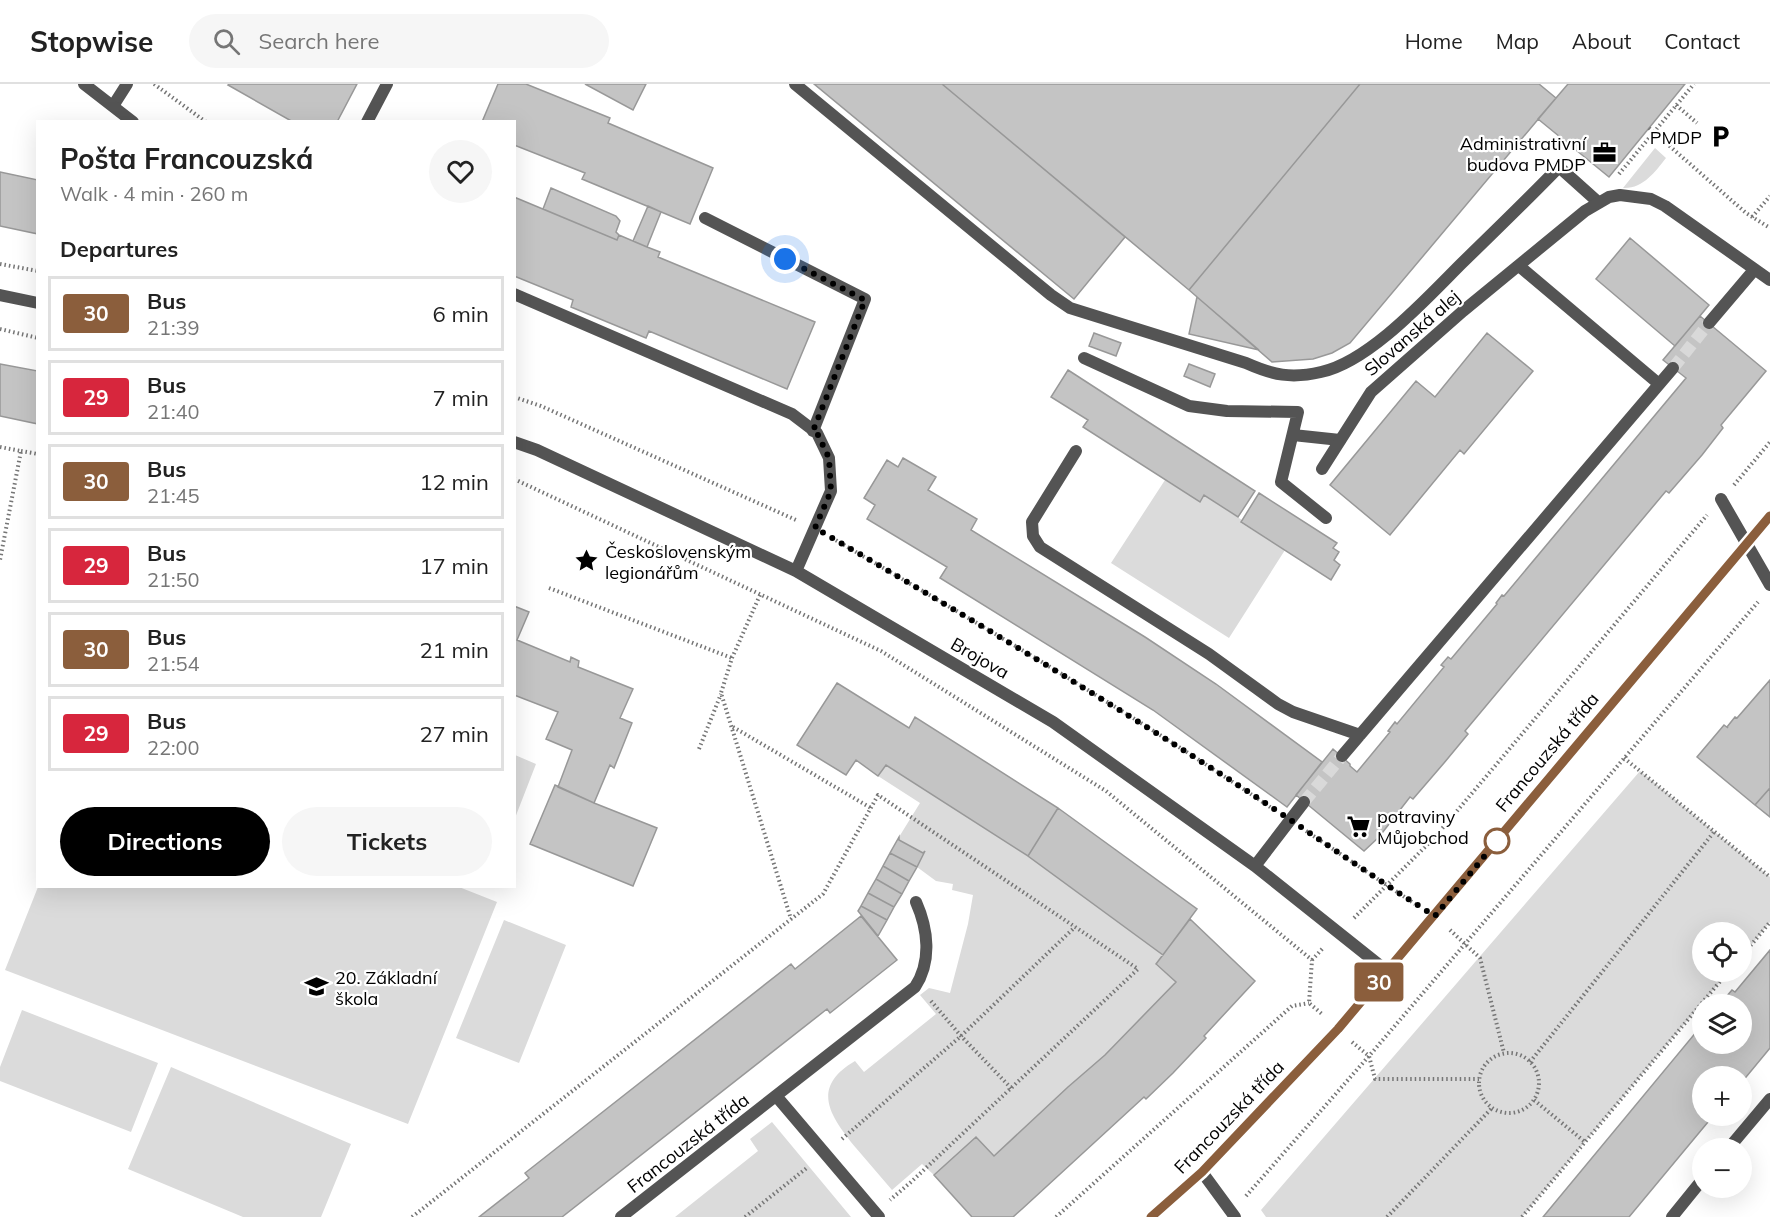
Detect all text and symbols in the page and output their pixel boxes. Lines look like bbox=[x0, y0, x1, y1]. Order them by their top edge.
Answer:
search box bbox=[189, 14, 609, 68]
text: Stopwise bbox=[30, 24, 153, 59]
icon: search bbox=[210, 25, 243, 58]
text: Search here bbox=[258, 27, 379, 55]
text: Home bbox=[1405, 28, 1463, 54]
text: Map bbox=[1496, 28, 1539, 54]
text: About bbox=[1572, 28, 1631, 54]
text: Contact bbox=[1664, 28, 1740, 54]
parking icon: PMDP bbox=[1707, 124, 1733, 150]
place label: PMDP bbox=[1650, 126, 1702, 149]
place label: Administrativní budova PMDP bbox=[1460, 132, 1588, 176]
button: heart bbox=[429, 140, 492, 203]
office icon: Administrativní budova PMDP bbox=[1591, 140, 1617, 166]
text: Pošta Francouzská bbox=[60, 141, 313, 176]
text: Walk · 4 min · 260 m bbox=[60, 181, 248, 206]
text: Departures bbox=[60, 235, 178, 263]
your location bbox=[770, 244, 800, 274]
street label: Slovanská alej bbox=[1359, 285, 1465, 381]
text: Bus bbox=[147, 287, 186, 315]
text: 30 bbox=[83, 300, 109, 326]
text: 6 min bbox=[433, 300, 489, 328]
text: 21:39 bbox=[147, 315, 200, 340]
text: Bus bbox=[147, 371, 186, 399]
text: 29 bbox=[83, 384, 109, 410]
text: 7 min bbox=[433, 384, 489, 412]
text: 21:40 bbox=[147, 399, 200, 424]
text: Bus bbox=[147, 455, 186, 483]
text: 30 bbox=[83, 468, 109, 494]
text: 12 min bbox=[419, 468, 489, 496]
text: 21:45 bbox=[147, 483, 200, 508]
text: Bus bbox=[147, 539, 186, 567]
place label: Československým legionářům bbox=[605, 540, 751, 584]
place icon: Československým legionářům bbox=[574, 548, 600, 574]
text: 29 bbox=[83, 552, 109, 578]
text: 17 min bbox=[419, 552, 489, 580]
text: 21:50 bbox=[147, 567, 200, 592]
text: Bus bbox=[147, 623, 186, 651]
street label: Brojova bbox=[947, 632, 1013, 684]
text: 30 bbox=[83, 636, 109, 662]
text: 21 min bbox=[419, 636, 489, 664]
text: 21:54 bbox=[147, 651, 200, 676]
street label: Francouzská třída bbox=[1490, 688, 1604, 816]
text: Bus bbox=[147, 707, 186, 735]
text: 29 bbox=[83, 720, 109, 746]
text: 27 min bbox=[419, 720, 489, 748]
text: 22:00 bbox=[147, 735, 200, 760]
place label: potraviny Můjobchod bbox=[1377, 805, 1469, 849]
button: Directions bbox=[60, 807, 270, 876]
button: Tickets bbox=[282, 807, 492, 876]
supermarket icon: potraviny Můjobchod bbox=[1346, 813, 1372, 839]
unlabelled marker bbox=[1484, 828, 1510, 854]
map controls bbox=[1692, 922, 1752, 1198]
button: locate bbox=[1692, 922, 1752, 982]
line badge: 30 bbox=[1352, 962, 1406, 1002]
place label: 20. Základní škola bbox=[335, 966, 439, 1010]
text: 30 bbox=[1366, 969, 1392, 995]
school or university icon: 20. Základní škola bbox=[304, 974, 330, 1000]
button: layers bbox=[1692, 994, 1752, 1054]
street label: Francouzská třída bbox=[1169, 1055, 1289, 1179]
button: + bbox=[1692, 1066, 1752, 1126]
street label: Francouzská třída bbox=[622, 1088, 754, 1198]
button: − bbox=[1692, 1138, 1752, 1198]

